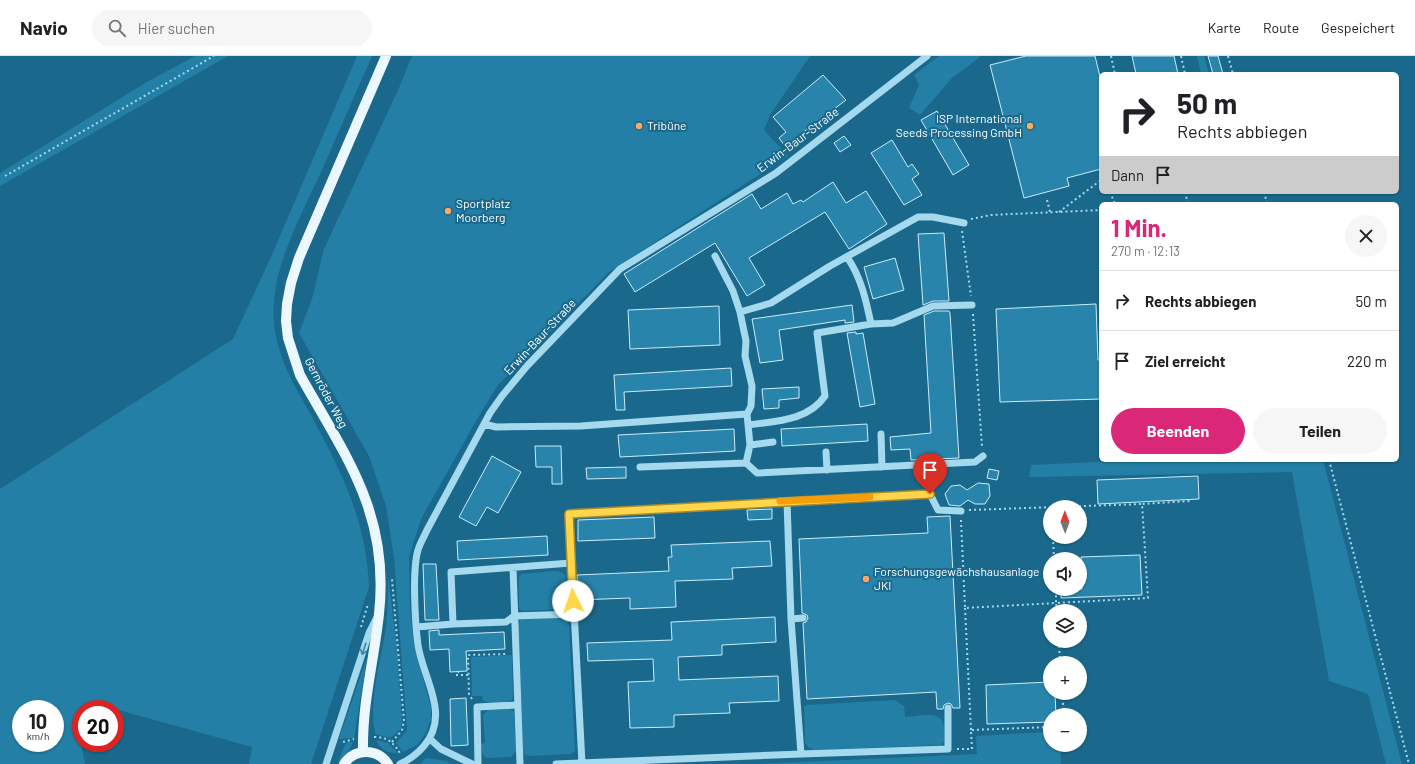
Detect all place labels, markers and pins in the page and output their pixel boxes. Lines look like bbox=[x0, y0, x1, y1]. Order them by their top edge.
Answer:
place label: ISP International Seeds Processing GmbH bbox=[896, 111, 1022, 139]
place label: Tribüne bbox=[647, 118, 686, 132]
marker: Tribüne bbox=[634, 121, 644, 131]
marker: ISP International Seeds Processing GmbH bbox=[1025, 121, 1035, 131]
place label: Sportplatz Moorberg bbox=[456, 196, 510, 224]
marker: Sportplatz Moorberg bbox=[443, 206, 453, 216]
pin bbox=[913, 453, 947, 494]
place label: Forschungsgewächshausanlage JKI bbox=[874, 564, 1040, 592]
marker: Forschungsgewächshausanlage JKI bbox=[861, 574, 871, 584]

